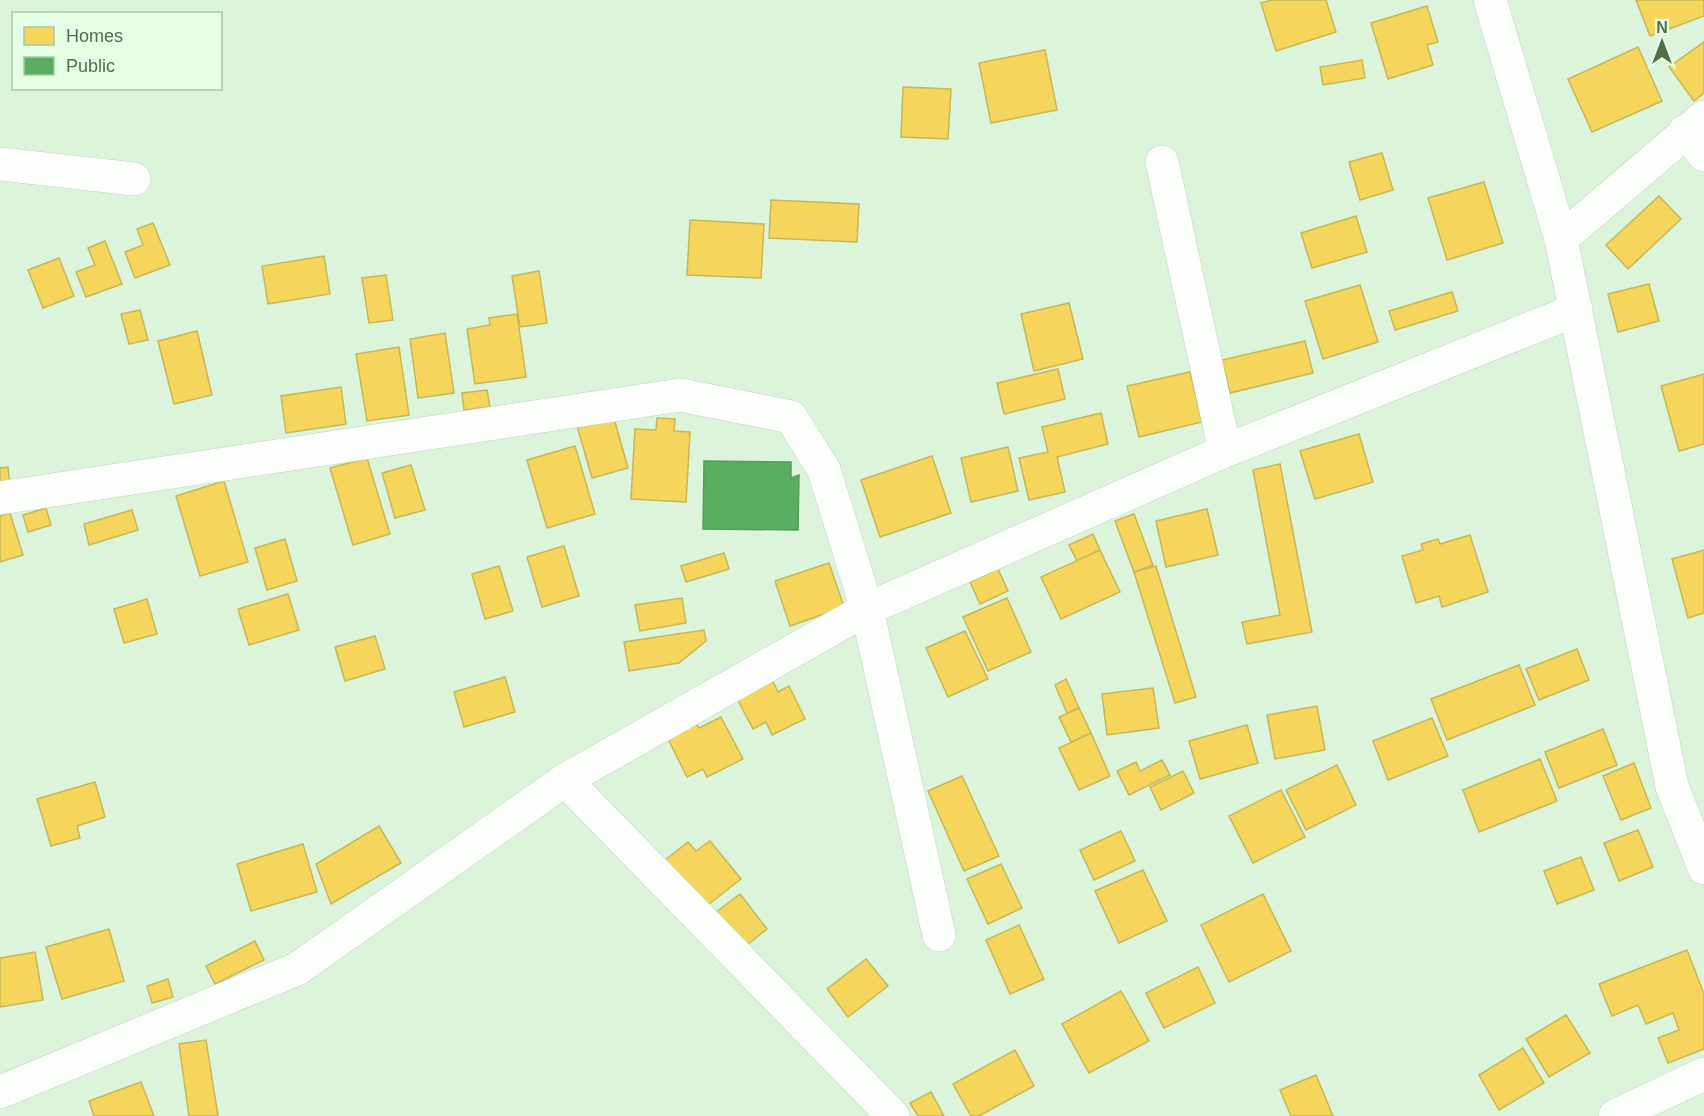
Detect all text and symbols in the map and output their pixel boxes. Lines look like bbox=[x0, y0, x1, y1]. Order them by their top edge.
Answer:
legend bbox=[12, 12, 222, 90]
north arrow bbox=[1632, 12, 1692, 72]
text: N bbox=[1656, 19, 1668, 36]
text: Homes bbox=[66, 26, 123, 46]
text: Public bbox=[66, 56, 115, 76]

